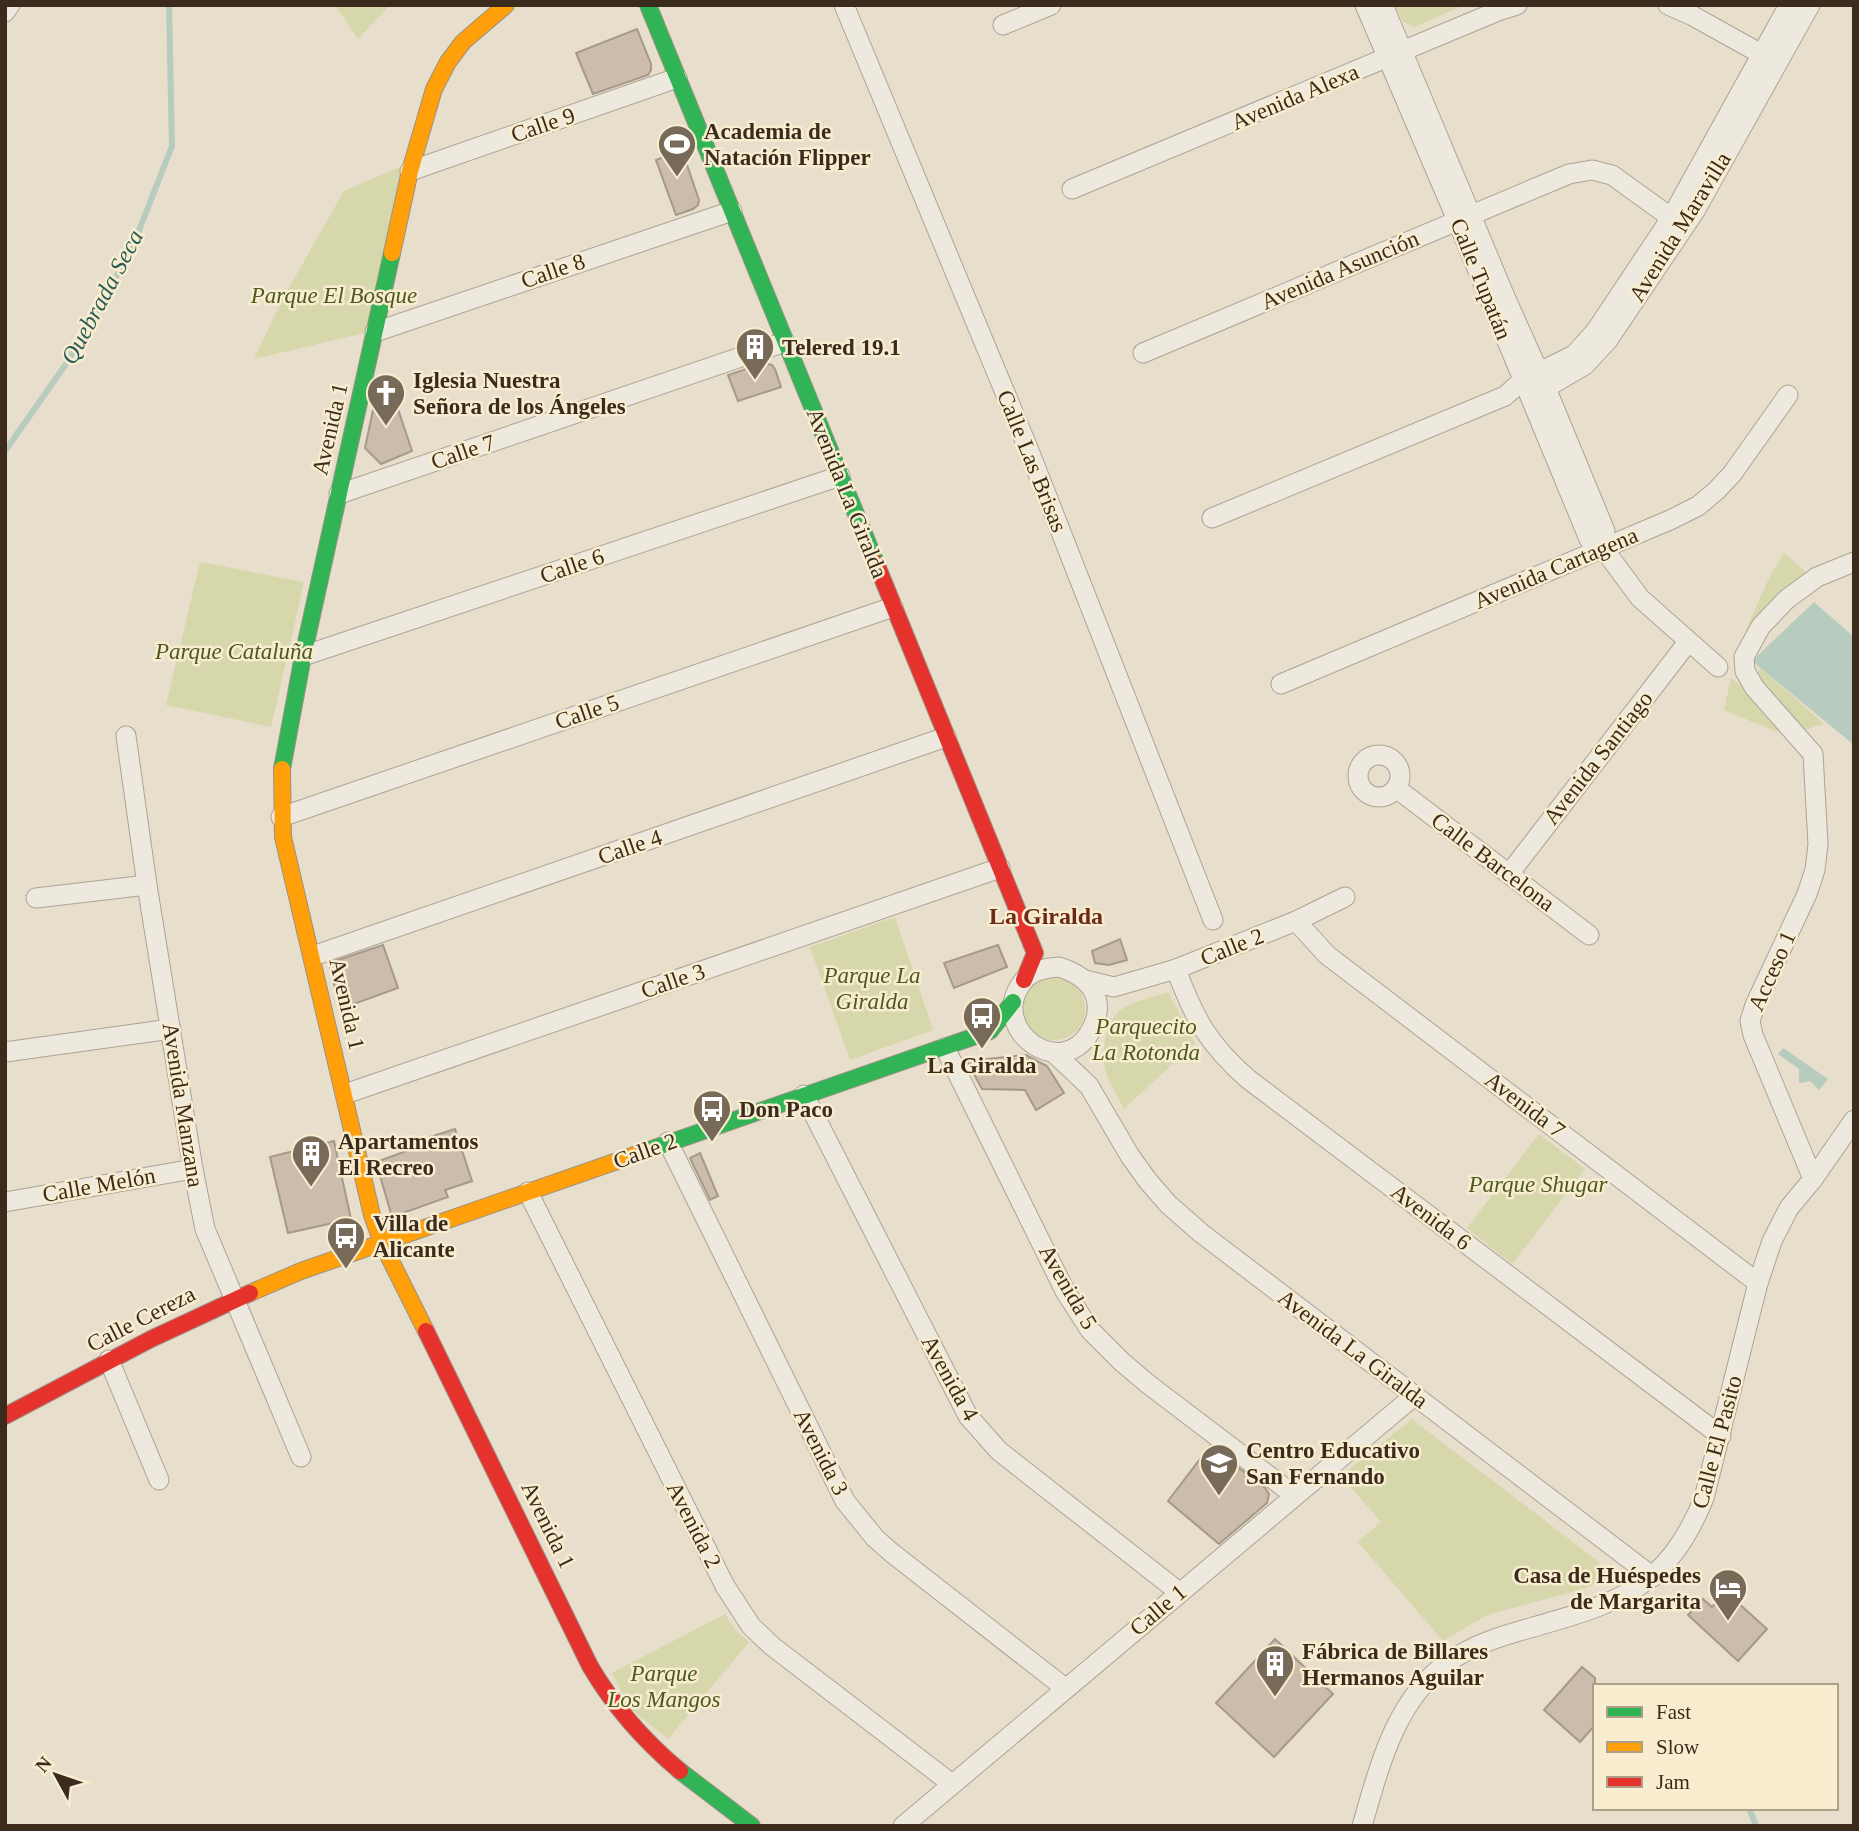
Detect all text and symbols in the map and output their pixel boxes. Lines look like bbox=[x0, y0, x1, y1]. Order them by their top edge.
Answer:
street label: Avenida Alexa bbox=[1228, 59, 1362, 135]
street label: Calle 9 bbox=[508, 102, 578, 148]
place label: Academia de Natación Flipper bbox=[704, 119, 871, 170]
sports icon: Academia de Natación Flipper bbox=[656, 123, 698, 178]
street label: Avenida Maravilla bbox=[1624, 148, 1736, 306]
street label: Calle Tupatán bbox=[1445, 215, 1517, 344]
water label: Quebrada Seca bbox=[56, 225, 148, 369]
street label: Avenida Asunción bbox=[1257, 225, 1423, 314]
street label: Calle 8 bbox=[518, 248, 588, 294]
park label: Parque El Bosque bbox=[250, 283, 417, 308]
building icon: Telered 19.1 bbox=[734, 326, 776, 381]
place label: Telered 19.1 bbox=[782, 335, 901, 360]
place label: Iglesia Nuestra Señora de los Ángeles bbox=[413, 368, 626, 419]
church icon: Iglesia Nuestra Señora de los Ángeles bbox=[365, 372, 407, 427]
street label: Avenida 1 bbox=[307, 381, 353, 477]
street label: Calle Las Brisas bbox=[992, 386, 1072, 536]
street label: Avenida La Giralda bbox=[802, 404, 892, 582]
street label: Calle 7 bbox=[428, 429, 498, 475]
street label: Avenida Cartagena bbox=[1470, 522, 1642, 614]
street label: Calle 6 bbox=[537, 543, 607, 589]
park label: Parque Cataluña bbox=[154, 639, 313, 664]
street label: Avenida Santiago bbox=[1538, 686, 1658, 830]
street label: Calle 5 bbox=[552, 689, 622, 735]
street label: Calle Barcelona bbox=[1427, 808, 1559, 916]
street label: Calle 4 bbox=[595, 824, 666, 870]
district label: La Giralda bbox=[989, 903, 1103, 929]
street label: Calle 2 bbox=[1197, 923, 1267, 971]
street label: Acceso 1 bbox=[1743, 927, 1801, 1015]
street label: Avenida 1 bbox=[324, 956, 370, 1052]
street label: Calle 3 bbox=[638, 958, 708, 1004]
park label: Parque La Giralda bbox=[823, 963, 920, 1014]
bus stop icon: La Giralda bbox=[961, 995, 1003, 1050]
park label: Parquecito La Rotonda bbox=[1091, 1014, 1200, 1065]
street label: Avenida Manzana bbox=[158, 1021, 208, 1189]
place label: La Giralda bbox=[927, 1053, 1037, 1078]
street label: Avenida 7 bbox=[1480, 1067, 1570, 1143]
bus stop icon: Don Paco bbox=[691, 1088, 733, 1143]
place label: Don Paco bbox=[739, 1097, 833, 1122]
street label: Calle 2 bbox=[610, 1128, 680, 1174]
place label: Apartamentos El Recreo bbox=[338, 1129, 479, 1180]
building icon: Apartamentos El Recreo bbox=[290, 1133, 332, 1188]
street label: Calle Melón bbox=[41, 1163, 158, 1207]
park label: Parque Shugar bbox=[1467, 1172, 1609, 1197]
street label: Avenida 6 bbox=[1386, 1179, 1476, 1255]
place label: Villa de Alicante bbox=[373, 1211, 455, 1262]
bus stop icon: Villa de Alicante bbox=[325, 1215, 367, 1270]
street label: Avenida 5 bbox=[1034, 1240, 1102, 1334]
street label: Calle Cereza bbox=[83, 1281, 199, 1357]
street label: Avenida La Giralda bbox=[1273, 1285, 1433, 1413]
street label: Avenida 4 bbox=[916, 1331, 984, 1425]
street label: Calle El Pasito bbox=[1687, 1373, 1747, 1511]
street label: Avenida 3 bbox=[789, 1405, 853, 1499]
place label: Centro Educativo San Fernando bbox=[1246, 1438, 1420, 1489]
school or university icon: Centro Educativo San Fernando bbox=[1198, 1442, 1240, 1497]
street label: Avenida 1 bbox=[516, 1478, 580, 1572]
street label: Avenida 2 bbox=[662, 1478, 726, 1572]
place label: Casa de Huéspedes de Margarita bbox=[1513, 1563, 1701, 1614]
hotel icon: Casa de Huéspedes de Margarita bbox=[1707, 1567, 1749, 1622]
street label: Calle 1 bbox=[1125, 1579, 1191, 1641]
place label: Fábrica de Billares Hermanos Aguilar bbox=[1302, 1639, 1488, 1690]
building icon: Fábrica de Billares Hermanos Aguilar bbox=[1254, 1643, 1296, 1698]
park label: Parque Los Mangos bbox=[606, 1661, 721, 1712]
legend bbox=[1593, 1684, 1838, 1810]
text: Fast bbox=[1656, 1700, 1691, 1724]
text: Slow bbox=[1656, 1735, 1700, 1759]
north arrow bbox=[21, 1740, 91, 1810]
text: N bbox=[31, 1752, 56, 1776]
text: Jam bbox=[1656, 1770, 1690, 1794]

